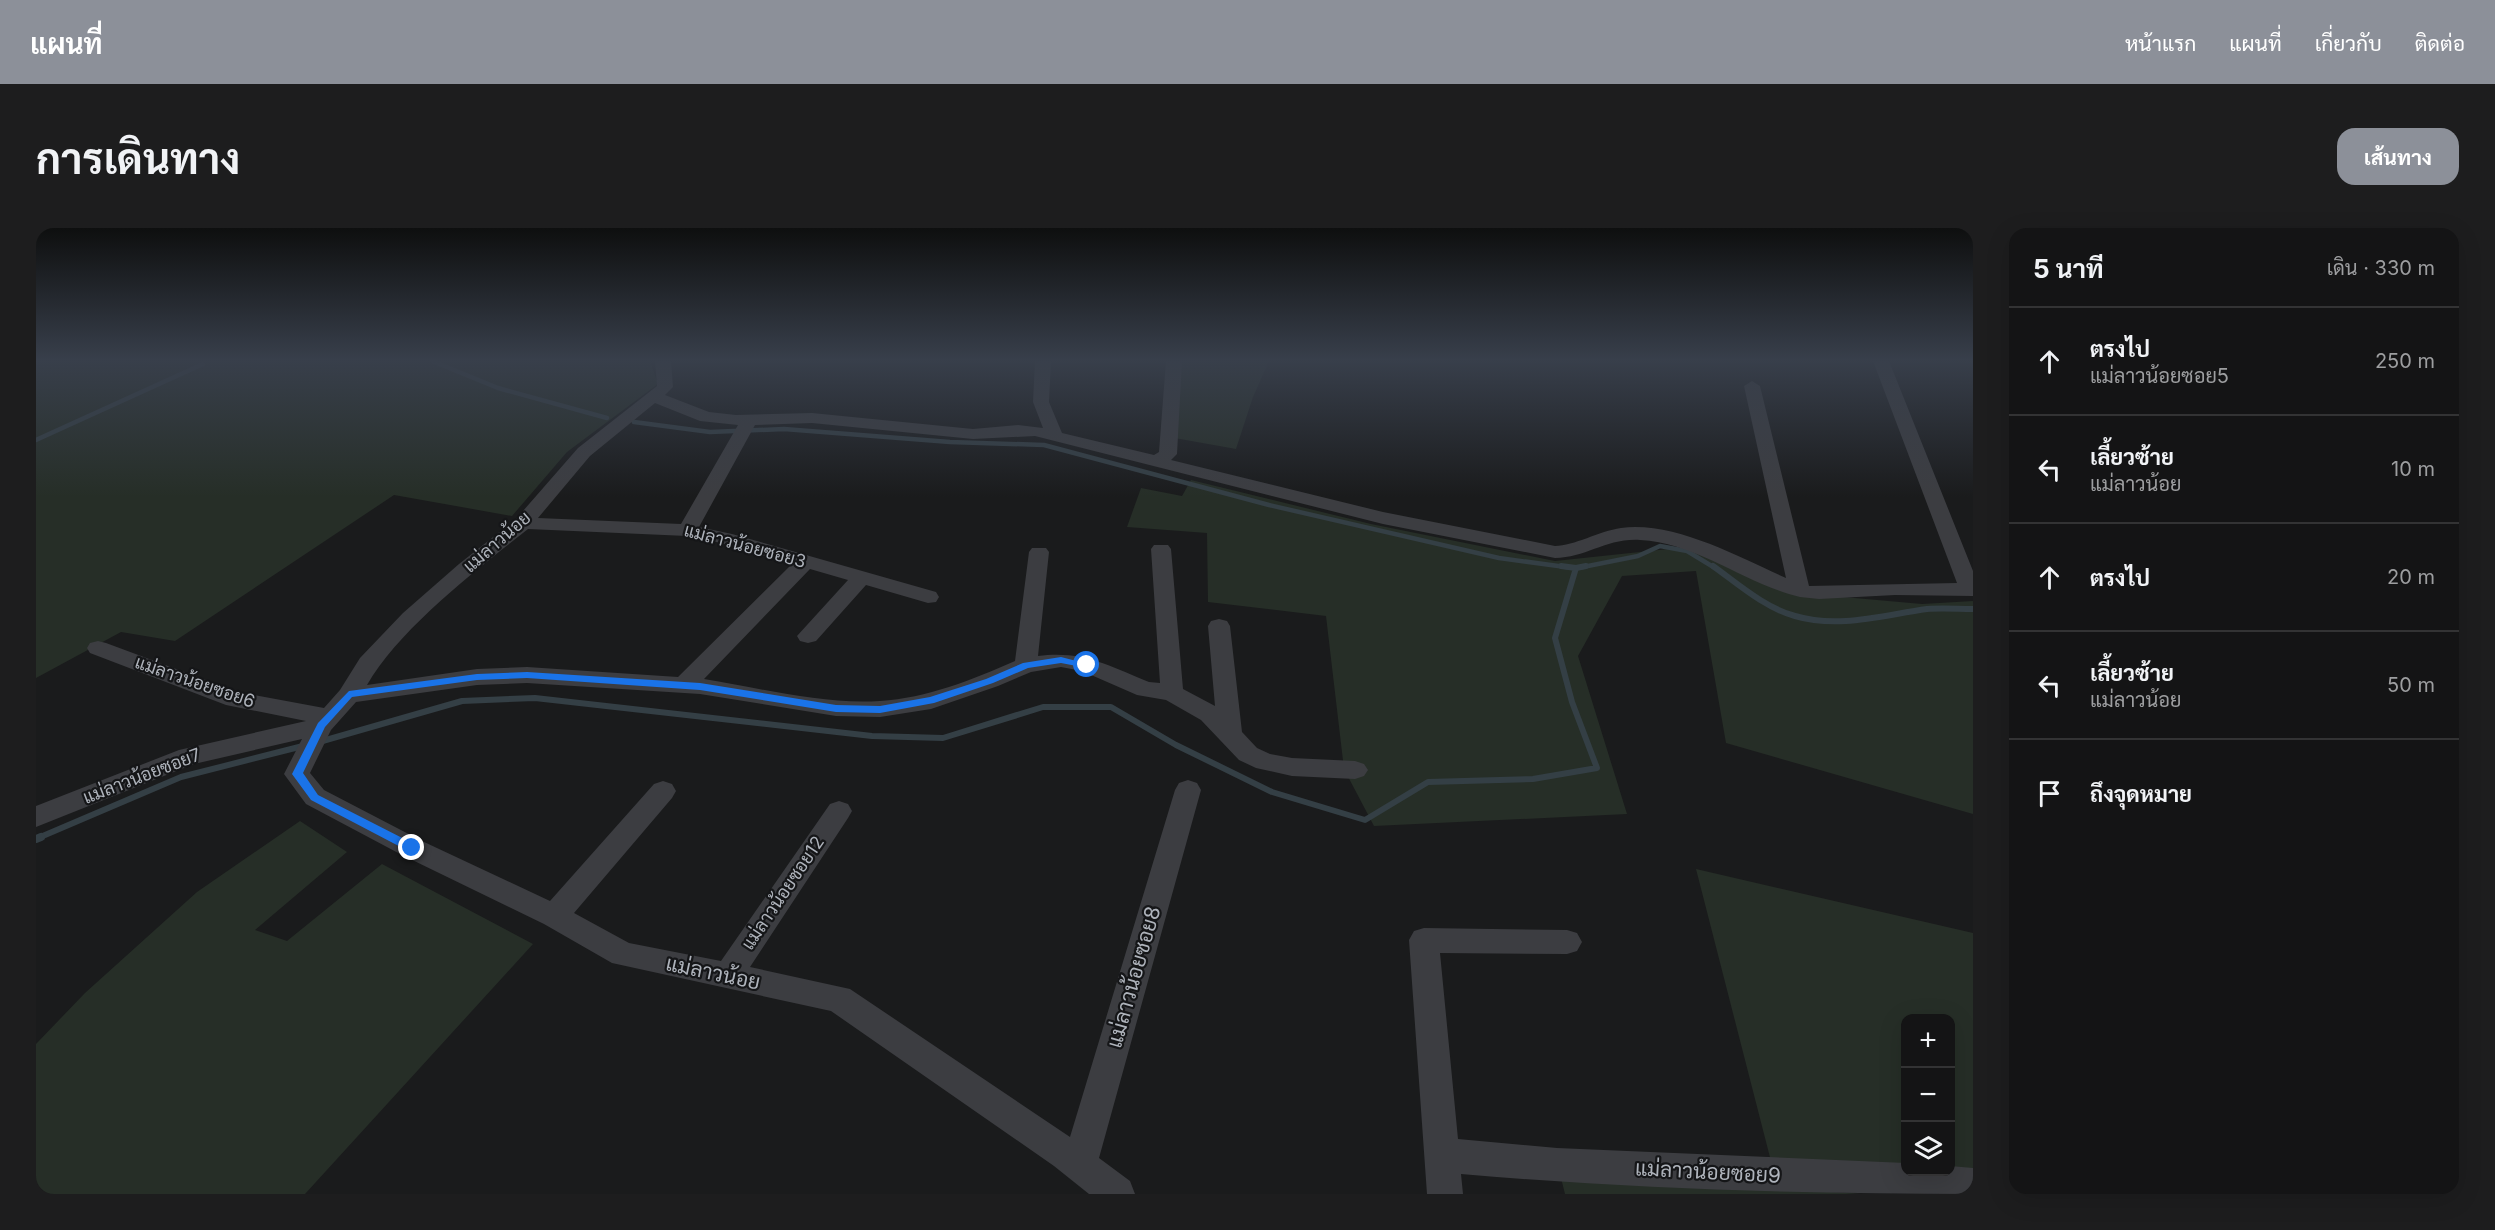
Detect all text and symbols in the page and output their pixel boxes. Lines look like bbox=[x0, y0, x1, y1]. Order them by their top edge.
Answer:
text: แผนที่ bbox=[30, 27, 103, 61]
text: หน้าแรก bbox=[2125, 31, 2196, 56]
text: แผนที่ bbox=[2229, 31, 2282, 56]
text: เกี่ยวกับ bbox=[2315, 31, 2382, 56]
text: ติดต่อ bbox=[2415, 31, 2465, 56]
button: เส้นทาง bbox=[2337, 128, 2459, 185]
text: การเดินทาง bbox=[36, 133, 240, 184]
text: 5 นาที bbox=[2033, 253, 2104, 284]
text: เดิน · 330 m bbox=[2327, 256, 2435, 280]
text: ตรงไป bbox=[2090, 336, 2150, 362]
icon: ahead bbox=[2033, 345, 2066, 378]
text: 250 m bbox=[2375, 349, 2435, 373]
text: แม่ลาวน้อยซอย5 bbox=[2090, 364, 2229, 388]
text: เลี้ยวซ้าย bbox=[2090, 444, 2174, 470]
icon: left bbox=[2033, 453, 2066, 486]
text: 10 m bbox=[2391, 457, 2435, 481]
text: แม่ลาวน้อย bbox=[2090, 472, 2181, 496]
street label: แม่ลาวน้อย bbox=[458, 506, 535, 577]
street label: แม่ลาวน้อยซอย3 bbox=[682, 518, 809, 572]
icon: ahead bbox=[2033, 561, 2066, 594]
text: ตรงไป bbox=[2090, 565, 2150, 591]
text: 20 m bbox=[2387, 565, 2435, 589]
street label: แม่ลาวน้อยซอย6 bbox=[133, 650, 258, 712]
route start bbox=[1073, 651, 1099, 677]
text: เลี้ยวซ้าย bbox=[2090, 660, 2174, 686]
icon: left bbox=[2033, 669, 2066, 702]
text: 50 m bbox=[2387, 673, 2435, 697]
text: แม่ลาวน้อย bbox=[2090, 688, 2181, 712]
street label: แม่ลาวน้อยซอย7 bbox=[80, 743, 204, 808]
icon: arrive bbox=[2033, 777, 2066, 810]
text: ถึงจุดหมาย bbox=[2090, 781, 2192, 807]
street label: แม่ลาวน้อยซอย12 bbox=[736, 831, 828, 953]
route end bbox=[398, 834, 424, 860]
street label: แม่ลาวน้อยซอย8 bbox=[1101, 903, 1166, 1051]
street label: แม่ลาวน้อย bbox=[664, 950, 763, 995]
map controls bbox=[1901, 1014, 1955, 1176]
button: + bbox=[1901, 1014, 1955, 1068]
button: − bbox=[1901, 1068, 1955, 1122]
button: layers bbox=[1901, 1122, 1955, 1176]
street label: แม่ลาวน้อยซอย9 bbox=[1634, 1155, 1782, 1188]

